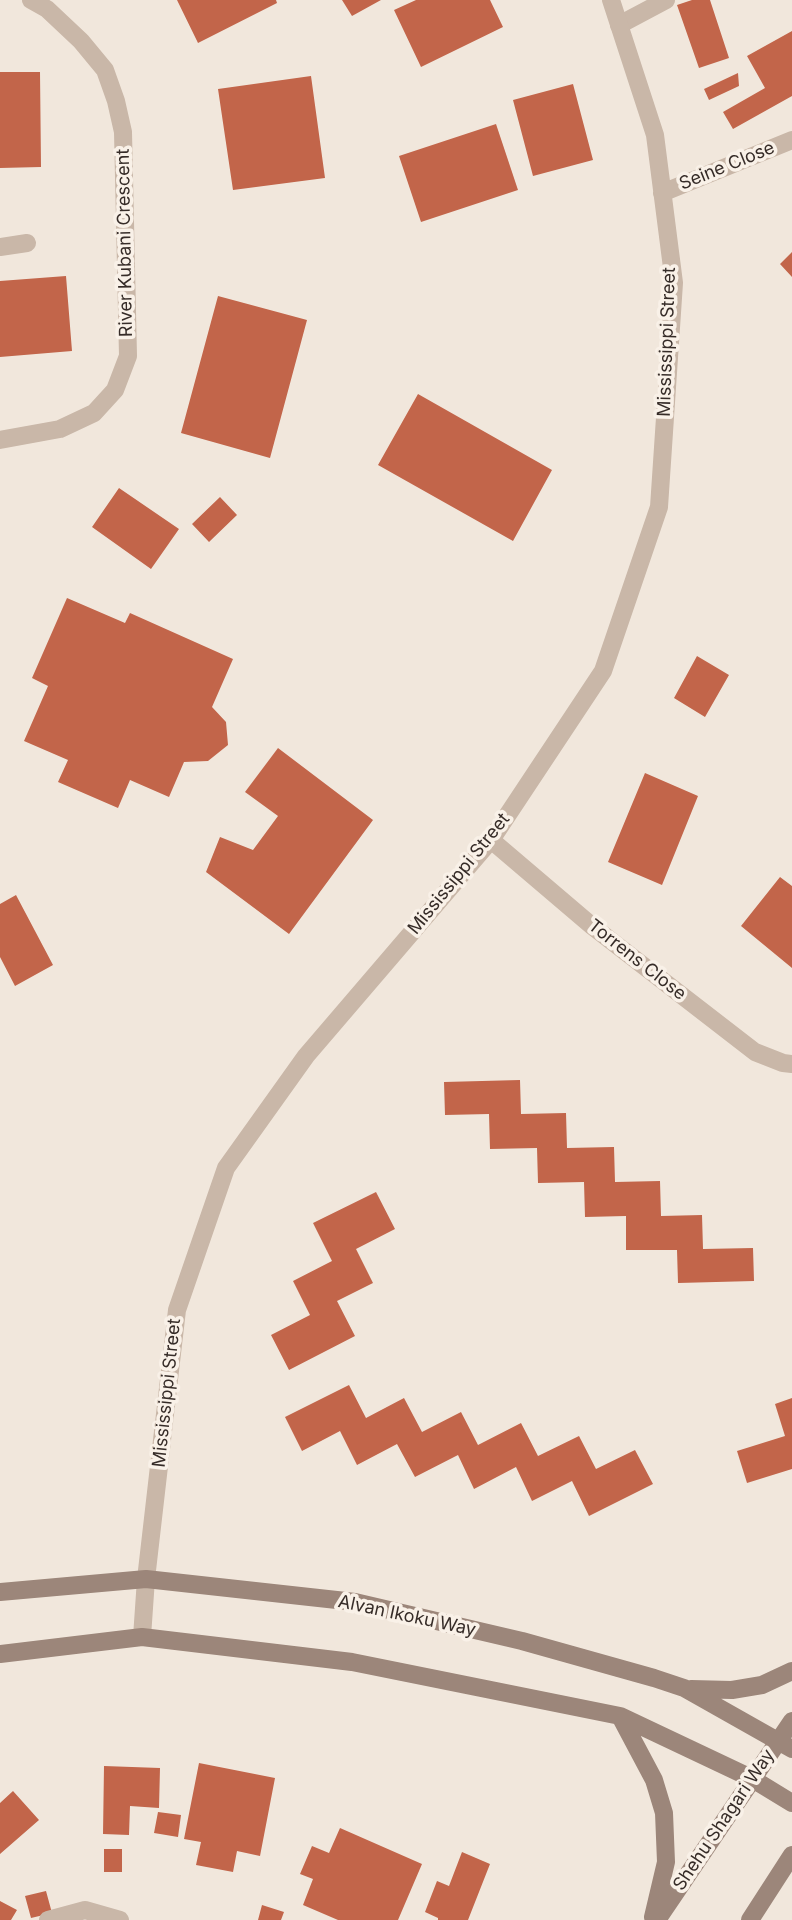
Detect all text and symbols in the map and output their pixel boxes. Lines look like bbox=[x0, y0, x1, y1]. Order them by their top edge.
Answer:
street label: Seine Close bbox=[676, 137, 778, 195]
street label: River Kubani Crescent bbox=[113, 149, 137, 337]
street label: Mississippi Street bbox=[654, 267, 680, 417]
street label: Mississippi Street bbox=[404, 809, 514, 939]
street label: Torrens Close bbox=[584, 915, 690, 1005]
street label: Mississippi Street bbox=[148, 1317, 186, 1469]
street label: Alvan Ikoku Way bbox=[336, 1591, 478, 1641]
street label: Shehu Shagari Way bbox=[669, 1745, 779, 1895]

